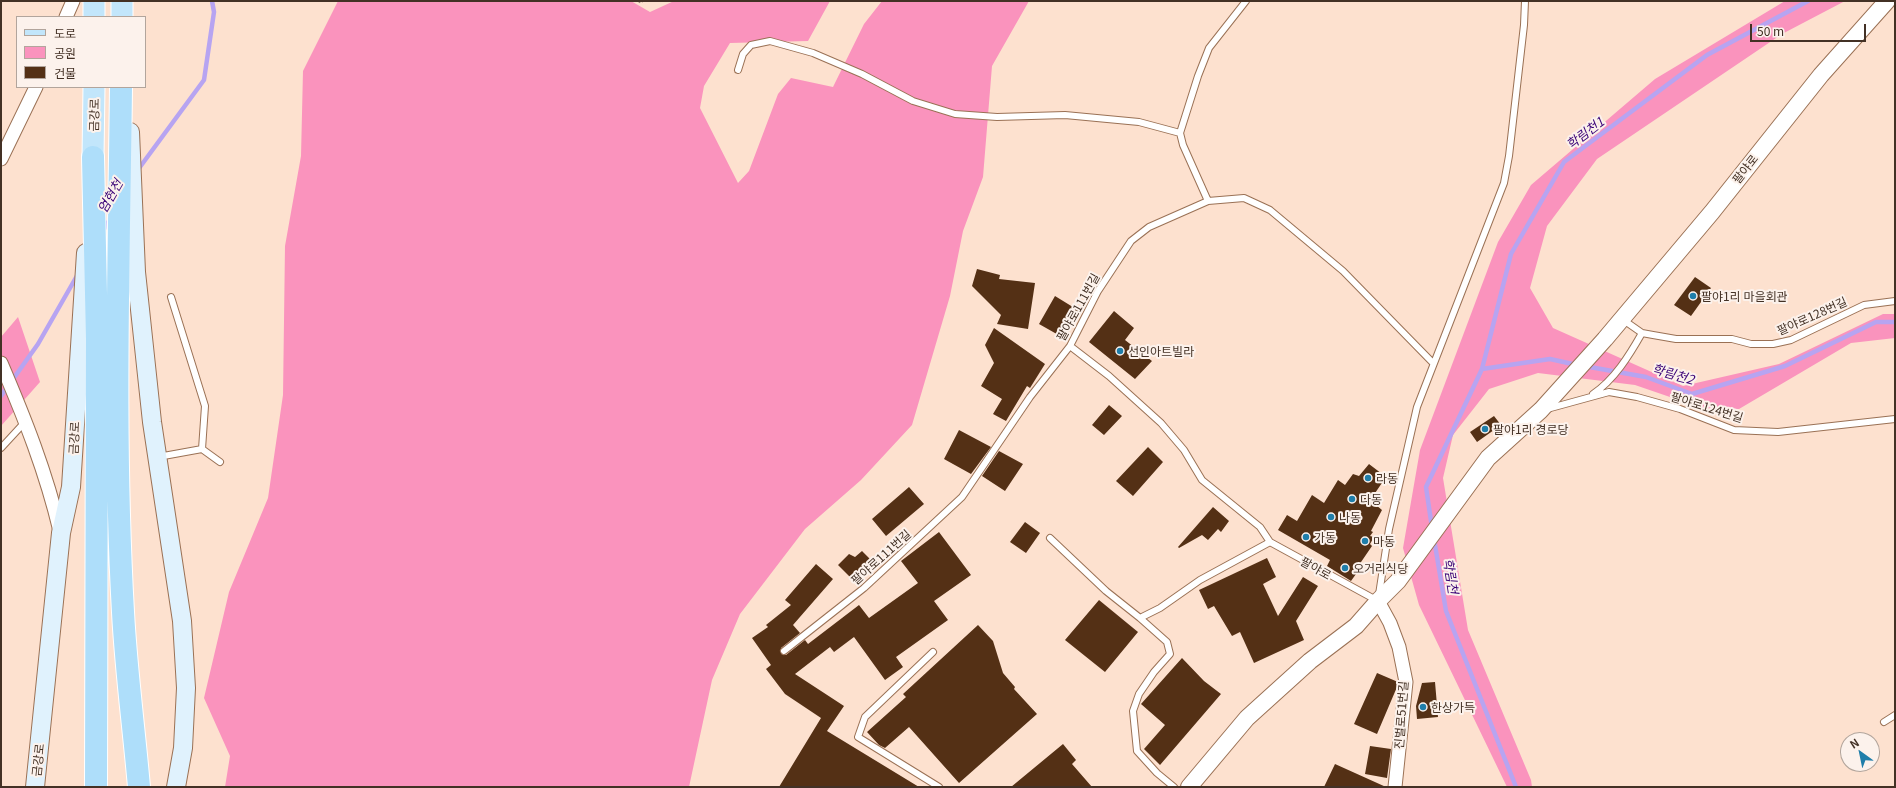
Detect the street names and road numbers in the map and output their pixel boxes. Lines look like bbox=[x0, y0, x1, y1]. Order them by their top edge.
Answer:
street label: 금강로 bbox=[87, 98, 101, 132]
street label: 팔야로 bbox=[1729, 152, 1761, 186]
street label: 팔야로111번길 bbox=[1053, 271, 1103, 343]
street label: 팔야로128번길 bbox=[1775, 294, 1849, 338]
street label: 팔야로124번길 bbox=[1669, 389, 1745, 425]
street label: 금강로 bbox=[66, 421, 82, 455]
street label: 팔야로111번길 bbox=[848, 526, 914, 588]
street label: 팔야로 bbox=[1298, 554, 1334, 582]
street label: 진벌로51번길 bbox=[1391, 680, 1411, 750]
street label: 금강로 bbox=[29, 743, 47, 777]

